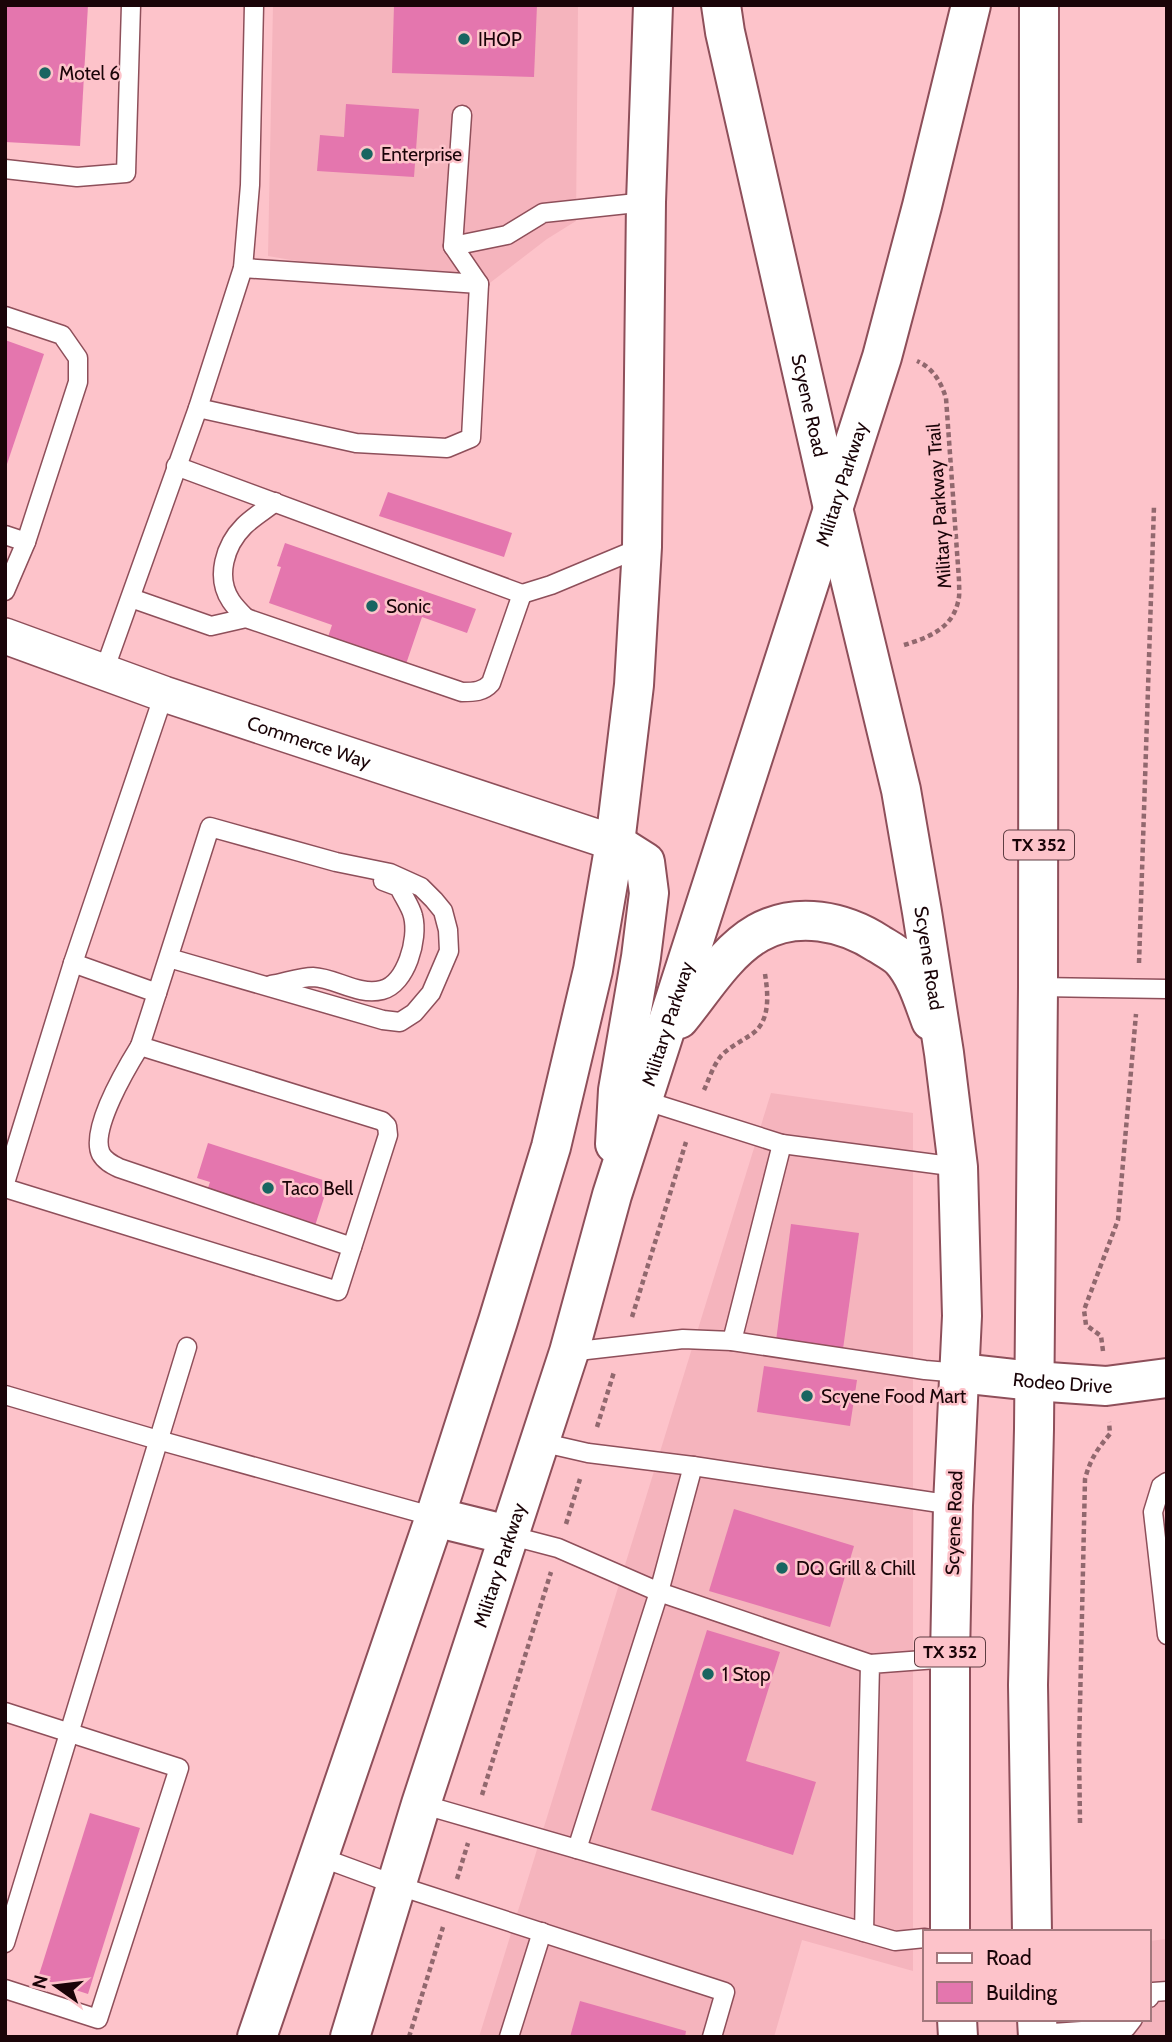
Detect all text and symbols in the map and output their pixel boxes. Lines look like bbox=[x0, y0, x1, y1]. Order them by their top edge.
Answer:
place label: IHOP bbox=[478, 28, 522, 51]
marker: IHOP bbox=[456, 31, 472, 47]
place label: Motel 6 bbox=[59, 62, 120, 85]
marker: Motel 6 bbox=[37, 65, 53, 81]
place label: Enterprise bbox=[381, 143, 462, 166]
marker: Enterprise bbox=[359, 146, 375, 162]
street label: Scyene Road bbox=[787, 352, 832, 459]
street label: Military Parkway bbox=[810, 418, 872, 549]
street label: Military Parkway Trail bbox=[922, 422, 956, 589]
place label: Sonic bbox=[386, 595, 431, 618]
marker: Sonic bbox=[364, 598, 380, 614]
street label: Commerce Way bbox=[244, 711, 374, 773]
road number: TX 352 bbox=[1004, 830, 1074, 860]
street label: Scyene Road bbox=[910, 904, 949, 1012]
street label: Military Parkway bbox=[636, 958, 698, 1089]
place label: Taco Bell bbox=[282, 1177, 354, 1200]
marker: Taco Bell bbox=[260, 1180, 276, 1196]
street label: Rodeo Drive bbox=[1012, 1367, 1114, 1398]
place label: Scyene Food Mart bbox=[821, 1385, 967, 1408]
marker: Scyene Food Mart bbox=[799, 1388, 815, 1404]
street label: Scyene Road bbox=[941, 1470, 967, 1576]
street label: Military Parkway bbox=[468, 1500, 530, 1630]
place label: DQ Grill & Chill bbox=[796, 1557, 916, 1580]
marker: DQ Grill & Chill bbox=[774, 1560, 790, 1576]
road number: TX 352 bbox=[915, 1638, 985, 1666]
place label: 1 Stop bbox=[722, 1663, 771, 1686]
marker: 1 Stop bbox=[700, 1666, 716, 1682]
legend bbox=[923, 1930, 1151, 2021]
text: Road bbox=[986, 1945, 1032, 1970]
north arrow bbox=[21, 1951, 91, 2021]
text: N bbox=[27, 1973, 53, 1991]
text: Building bbox=[986, 1980, 1058, 2005]

